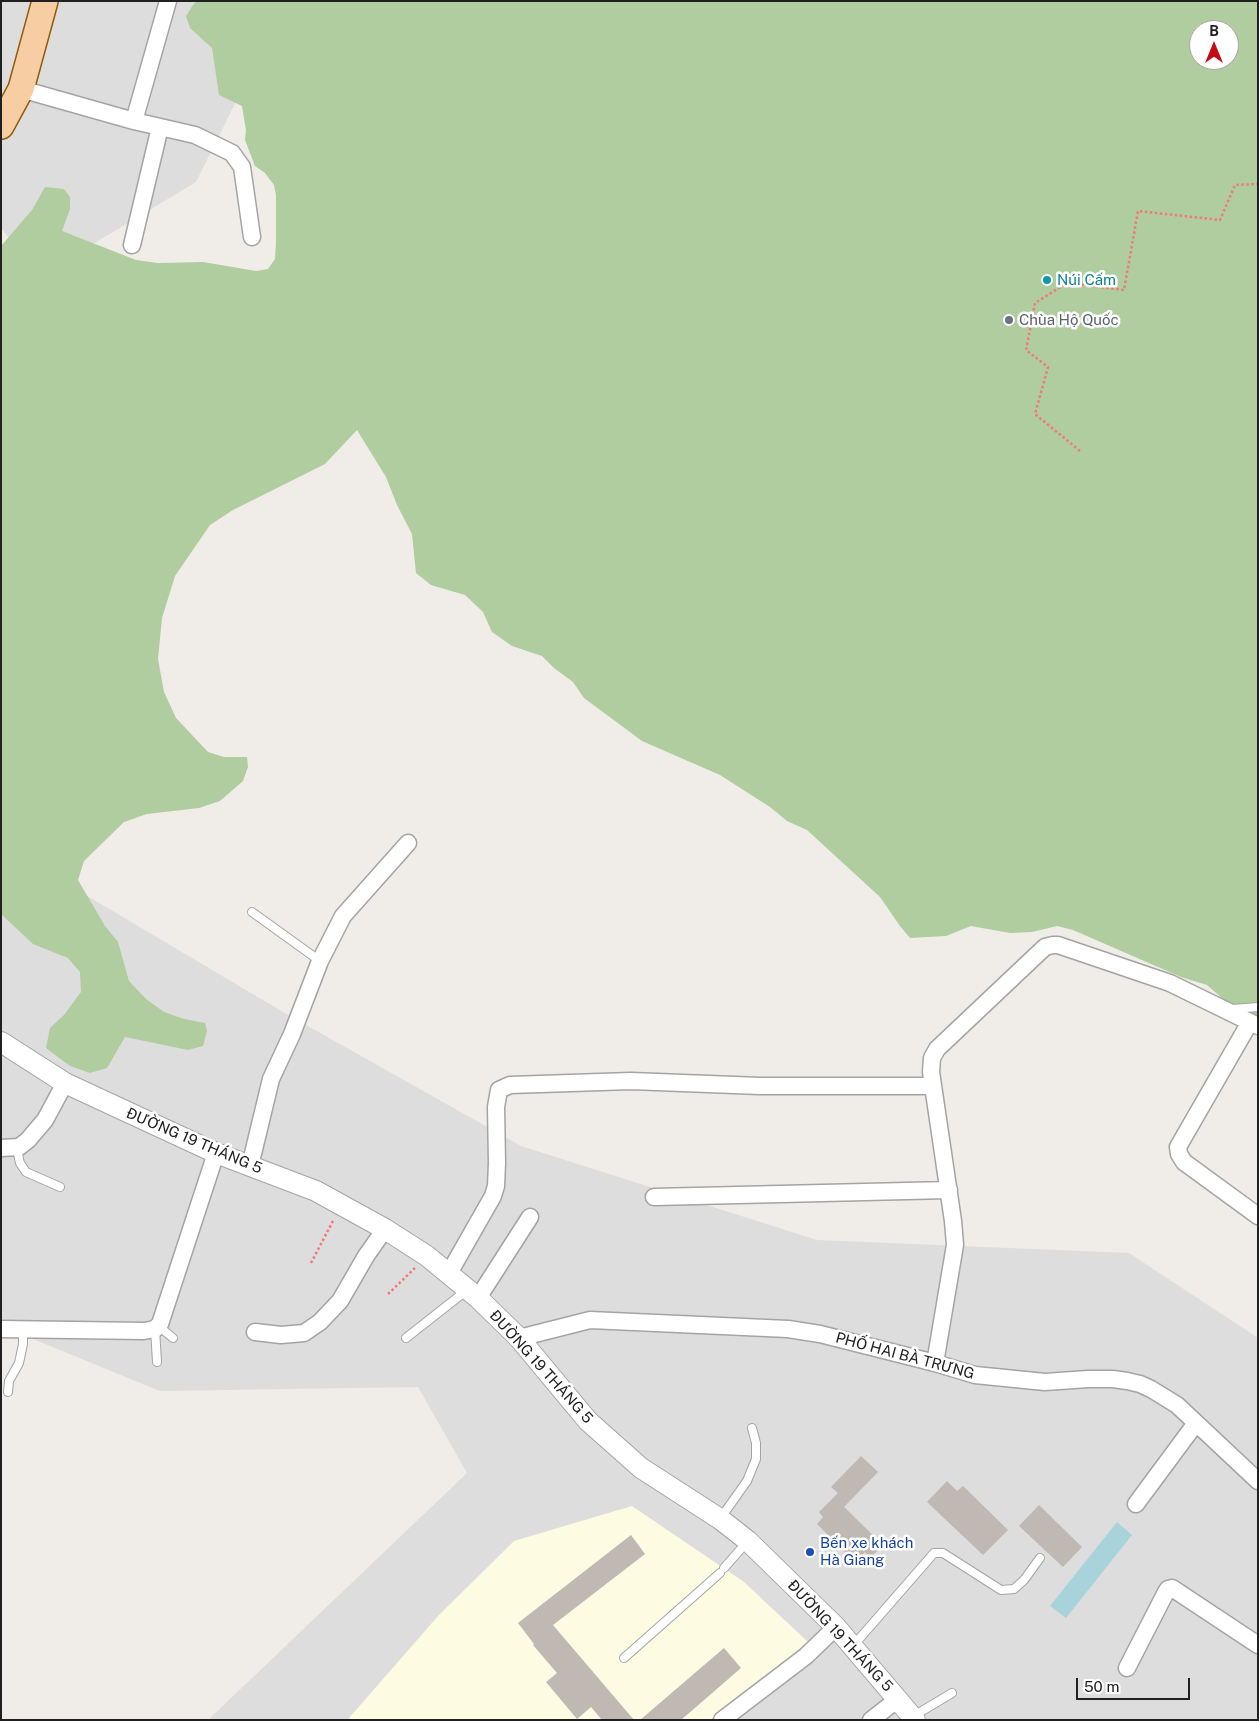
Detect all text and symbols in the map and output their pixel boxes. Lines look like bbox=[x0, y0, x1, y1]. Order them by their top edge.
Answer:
north arrow bbox=[1189, 20, 1239, 70]
text: B bbox=[1209, 23, 1219, 39]
place label: Núi Cấm bbox=[1057, 271, 1116, 289]
marker: Núi Cấm bbox=[1041, 274, 1053, 286]
place label: Chùa Hộ Quốc bbox=[1019, 311, 1119, 329]
marker: Chùa Hộ Quốc bbox=[1003, 314, 1015, 326]
street label: ĐƯỜNG 19 THÁNG 5 bbox=[123, 1104, 265, 1178]
street label: ĐƯỜNG 19 THÁNG 5 bbox=[485, 1307, 597, 1427]
street label: PHỐ HAI BÀ TRƯNG bbox=[833, 1329, 977, 1383]
place label: Bến xe khách Hà Giang bbox=[820, 1534, 913, 1569]
marker: Bến xe khách Hà Giang bbox=[804, 1546, 816, 1558]
street label: ĐƯỜNG 19 THÁNG 5 bbox=[784, 1576, 896, 1696]
scale bar bbox=[1079, 1668, 1193, 1700]
text: 50 m bbox=[1084, 1678, 1119, 1695]

